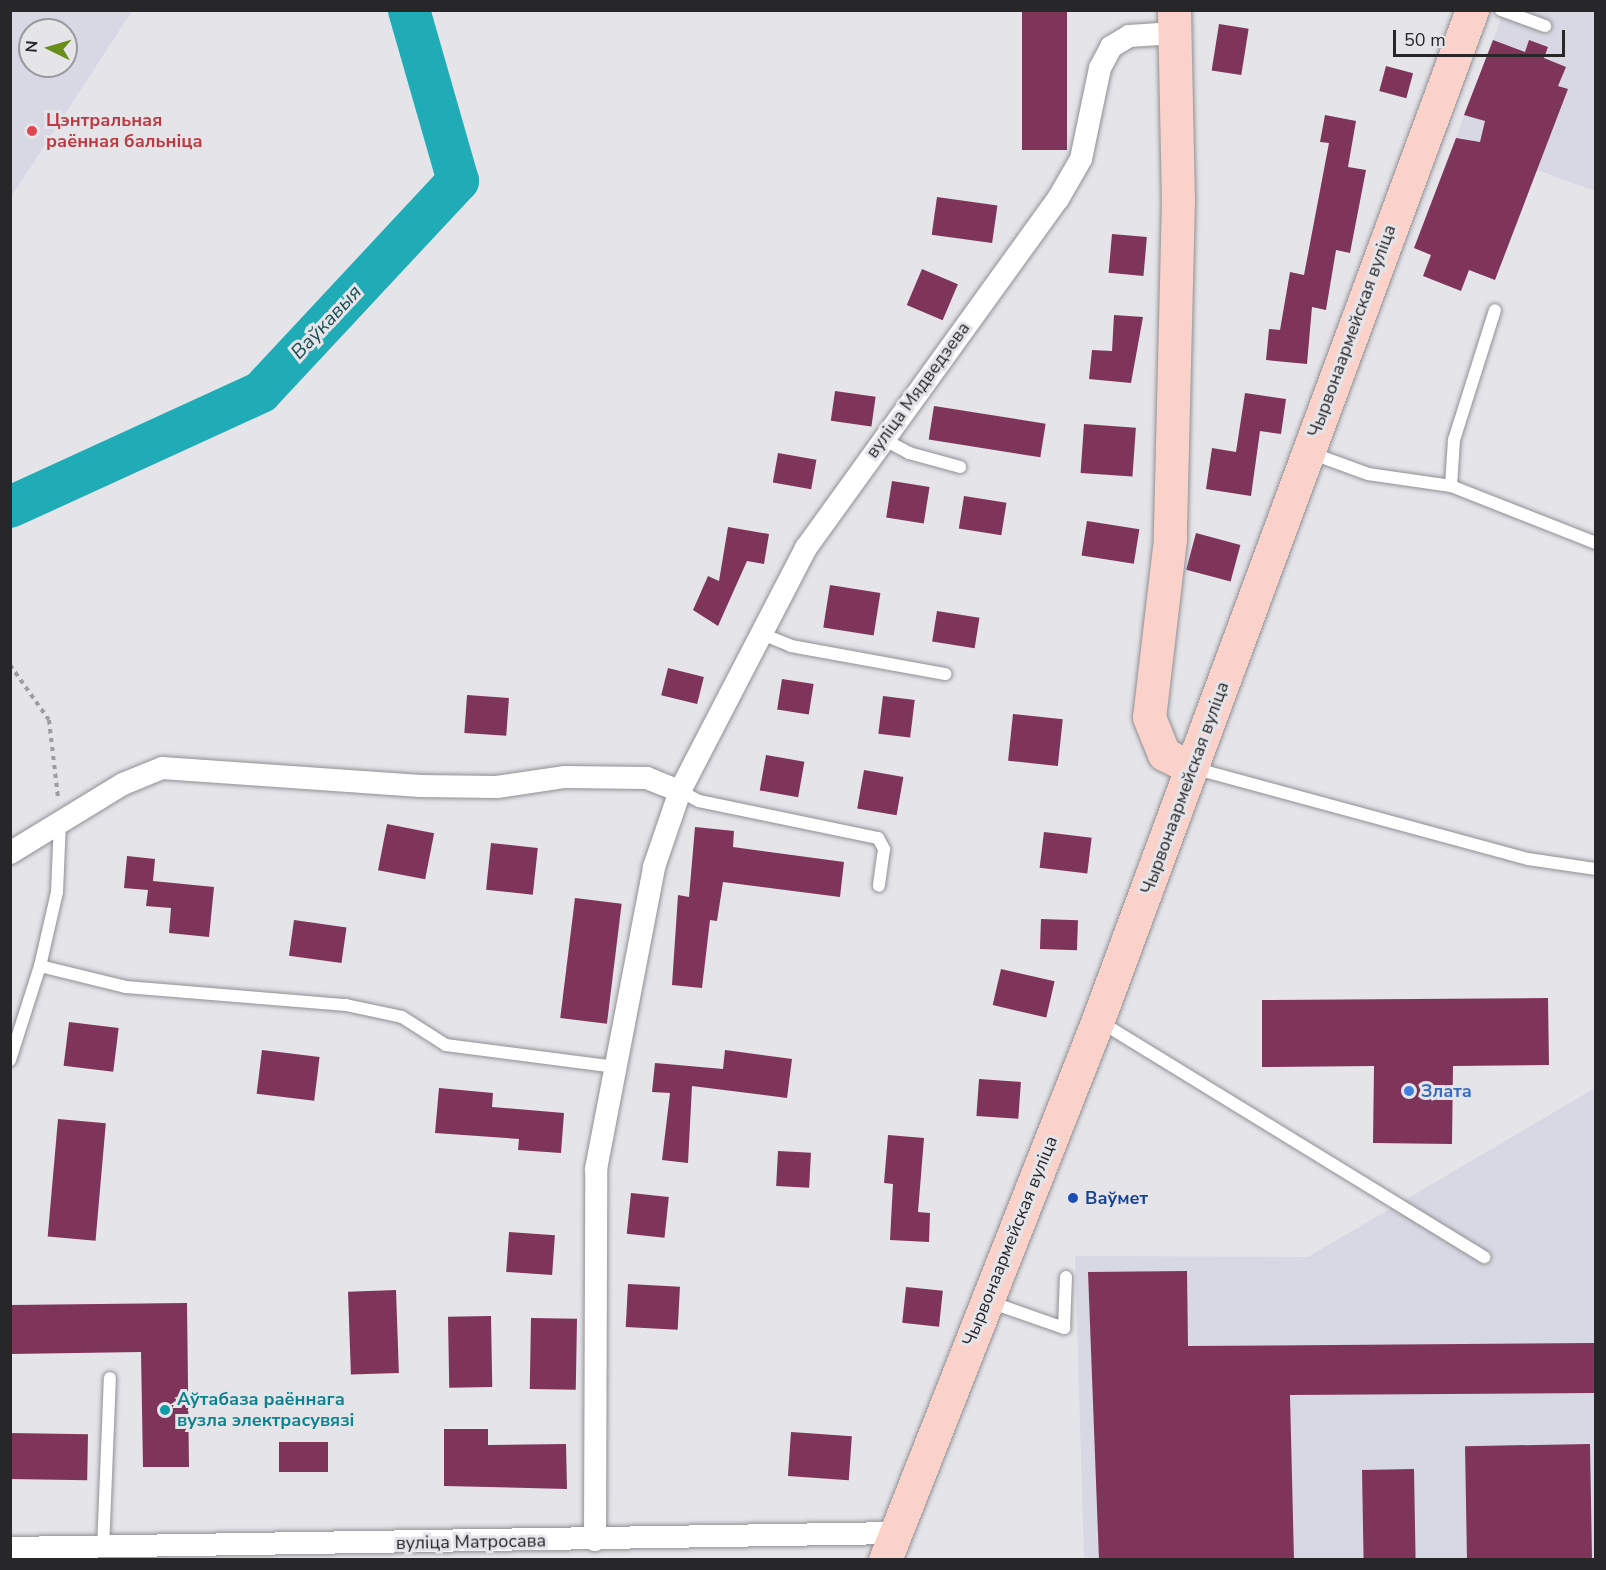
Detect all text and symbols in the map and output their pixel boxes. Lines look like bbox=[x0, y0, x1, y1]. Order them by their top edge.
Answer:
north arrow bbox=[18, 18, 78, 78]
scale bar bbox=[1396, 18, 1568, 56]
text: 50 m bbox=[1404, 28, 1446, 52]
text: N bbox=[21, 40, 44, 54]
place label: Цэнтральная раённая бальніца bbox=[46, 110, 203, 152]
marker: Цэнтральная раённая бальніца bbox=[23, 122, 41, 140]
street label: Чырвонаармейская вуліца bbox=[1303, 222, 1401, 440]
water label: Ваўкавыя bbox=[286, 280, 366, 364]
street label: вуліца Мядведзева bbox=[861, 318, 975, 462]
street label: Чырвонаармейская вуліца bbox=[1136, 679, 1234, 897]
place label: Злата bbox=[1421, 1080, 1472, 1102]
marker: Злата bbox=[1402, 1084, 1416, 1098]
street label: Чырвонаармейская вуліца bbox=[958, 1133, 1062, 1349]
place label: Ваўмет bbox=[1085, 1187, 1148, 1209]
marker: Ваўмет bbox=[1066, 1191, 1080, 1205]
place label: Аўтабаза раённага вузла электрасувязі bbox=[177, 1389, 354, 1432]
marker: Аўтабаза раённага вузла электрасувязі bbox=[158, 1403, 172, 1417]
street label: вуліца Матросава bbox=[396, 1530, 546, 1554]

